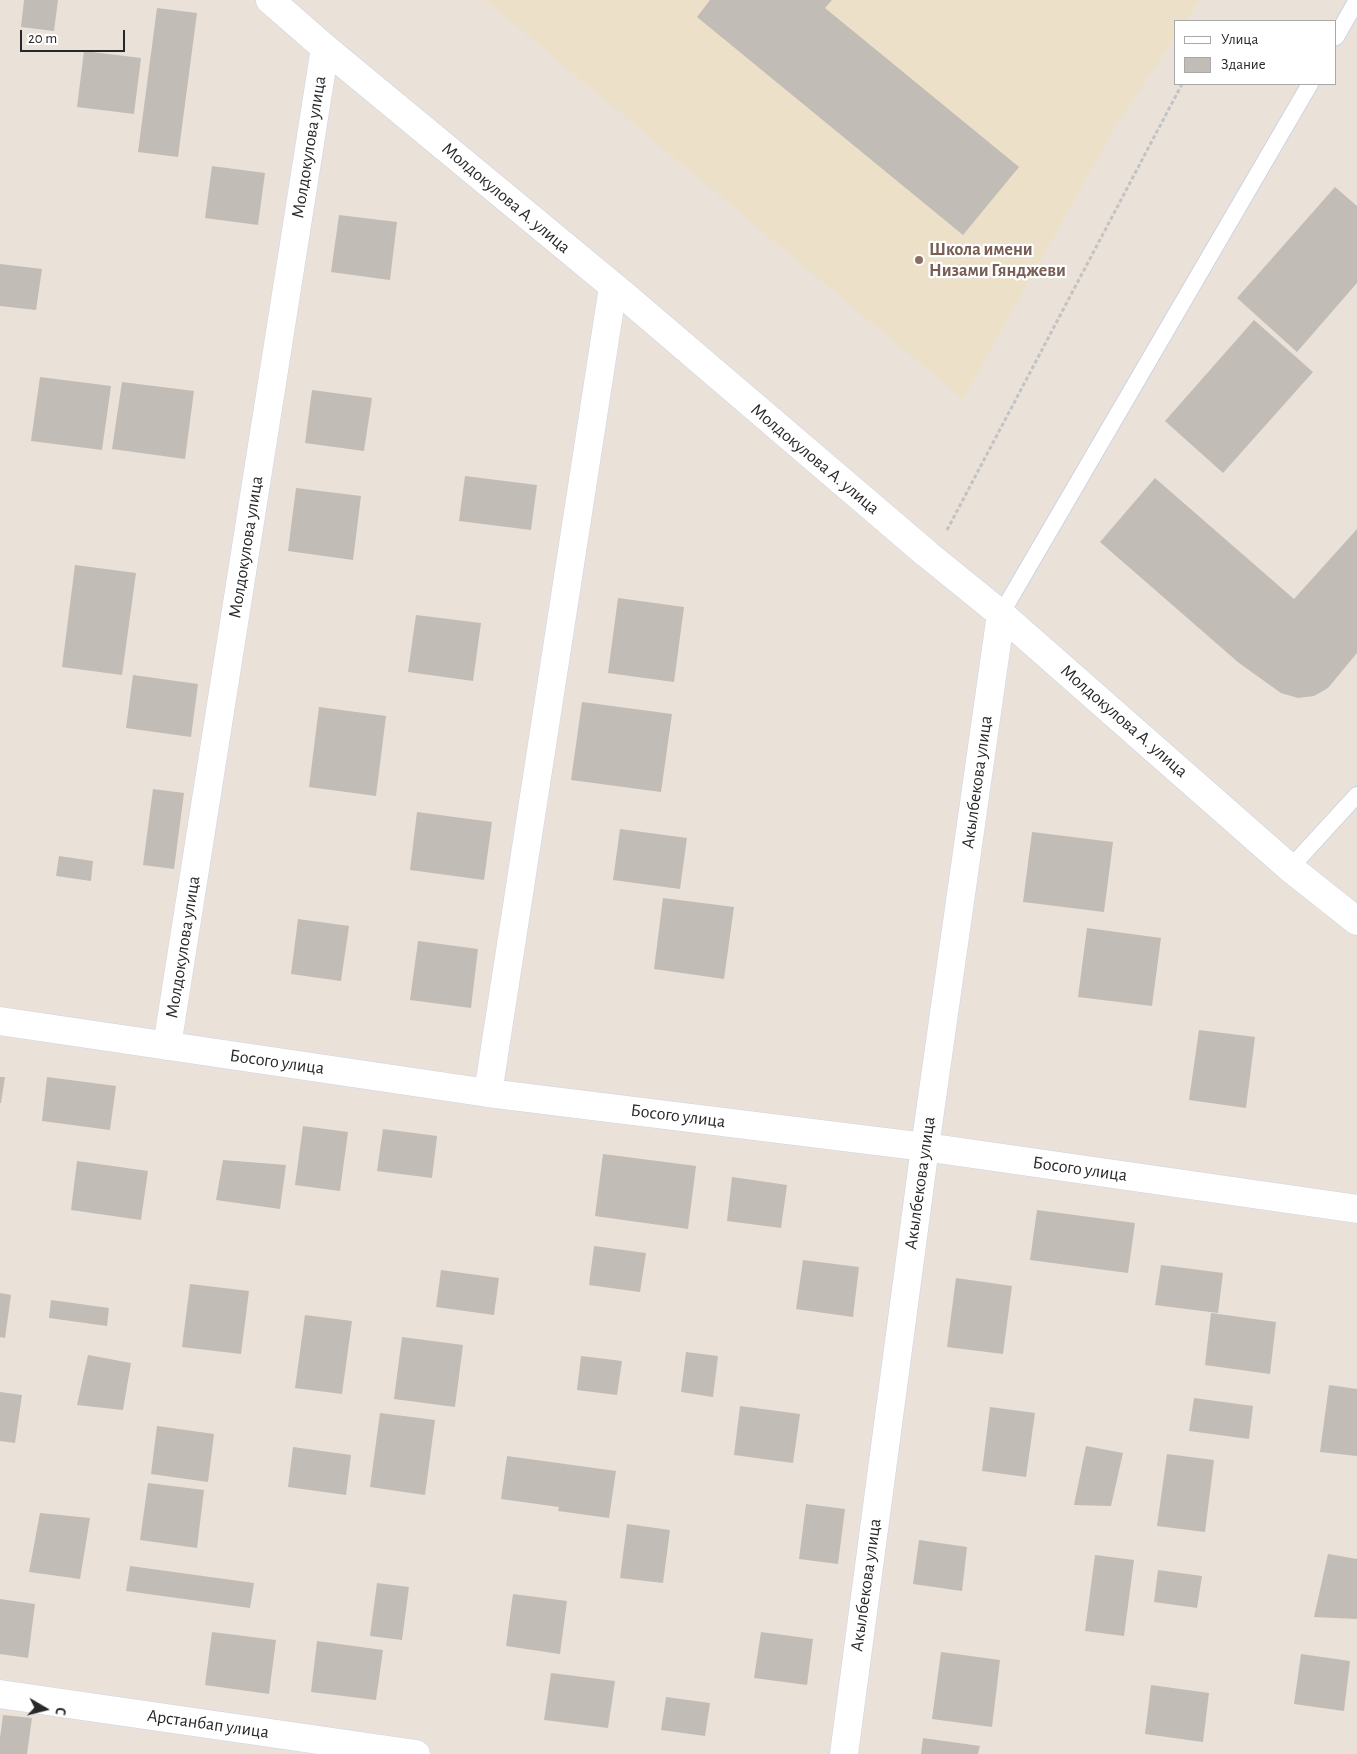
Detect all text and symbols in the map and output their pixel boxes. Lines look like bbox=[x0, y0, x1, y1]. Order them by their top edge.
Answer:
scale bar bbox=[22, 20, 128, 52]
legend bbox=[1174, 20, 1337, 85]
text: 20 m bbox=[28, 31, 57, 46]
text: Улица bbox=[1221, 32, 1258, 47]
text: Здание bbox=[1221, 57, 1266, 72]
street label: Молдокулова улица bbox=[287, 74, 331, 220]
street label: Молдокулова А. улица bbox=[437, 138, 575, 258]
place label: Школа имени Низами Гянджеви bbox=[929, 239, 1066, 282]
marker: Школа имени Низами Гянджеви bbox=[913, 254, 925, 266]
street label: Молдокулова А. улица bbox=[746, 399, 884, 519]
street label: Молдокулова улица bbox=[224, 474, 268, 620]
street label: Молдокулова А. улица bbox=[1056, 660, 1192, 782]
street label: Акылбекова улица bbox=[957, 714, 997, 850]
street label: Молдокулова улица bbox=[161, 874, 205, 1020]
street label: Босого улица bbox=[228, 1045, 326, 1079]
street label: Босого улица bbox=[629, 1099, 727, 1133]
street label: Акылбекова улица bbox=[900, 1115, 940, 1251]
street label: Босого улица bbox=[1031, 1152, 1129, 1186]
street label: Акылбекова улица bbox=[846, 1517, 886, 1653]
north arrow bbox=[20, 1684, 70, 1734]
street label: Арстанбап улица bbox=[146, 1705, 270, 1743]
text: С bbox=[52, 1706, 67, 1716]

